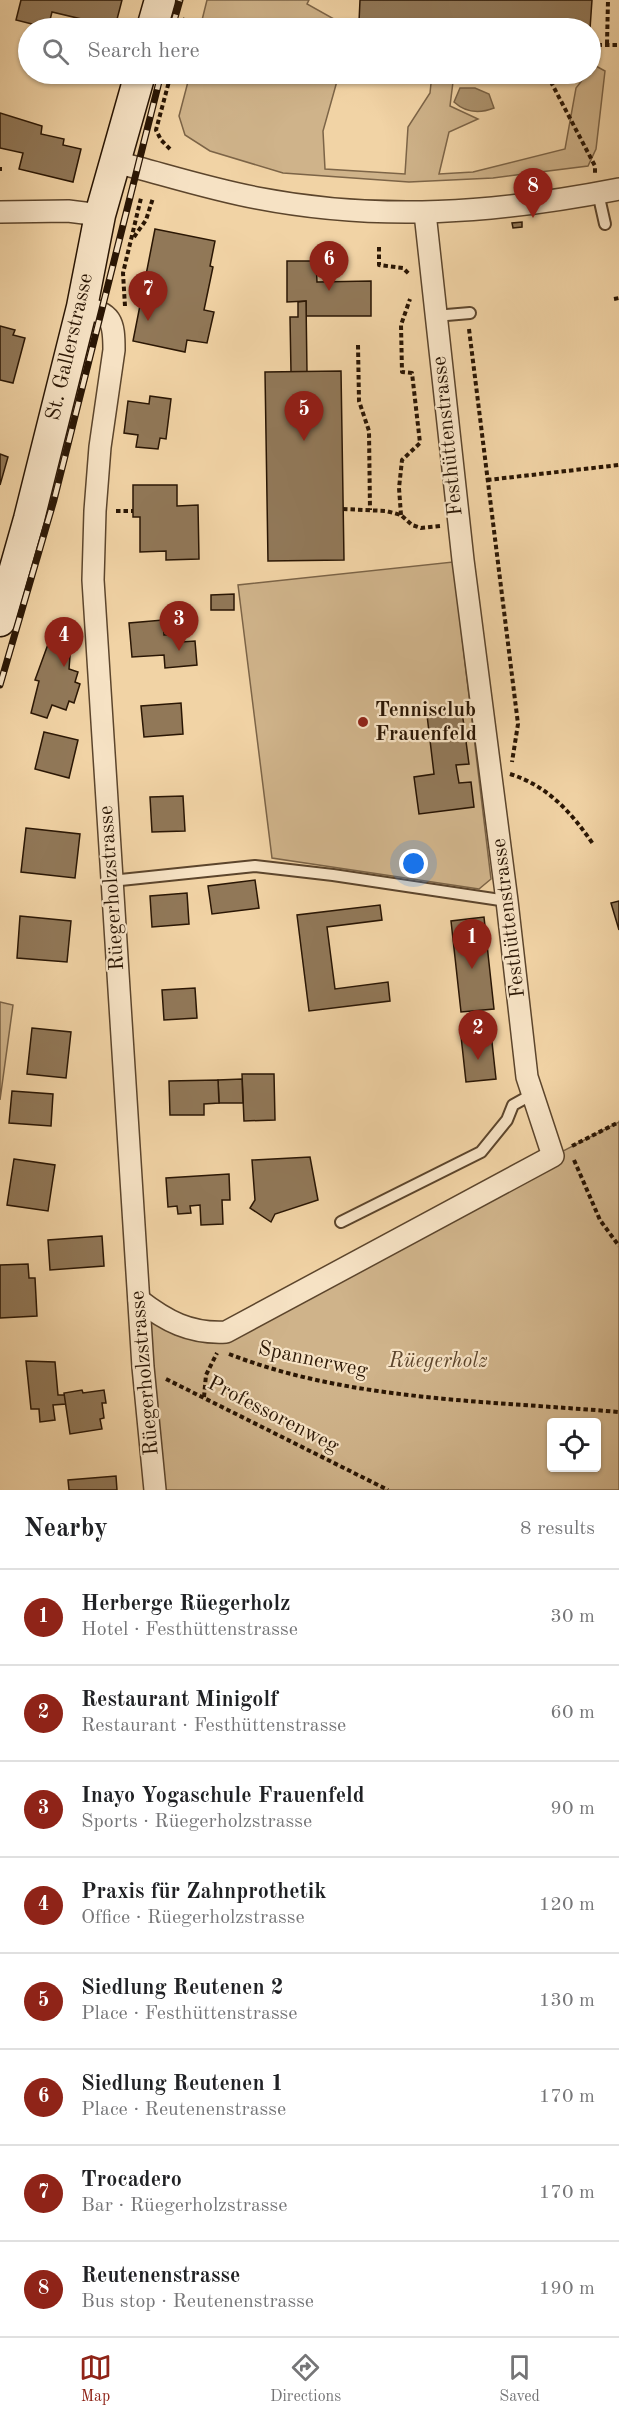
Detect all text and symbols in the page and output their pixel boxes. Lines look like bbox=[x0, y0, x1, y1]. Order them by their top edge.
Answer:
search box bbox=[18, 18, 601, 84]
icon: search bbox=[39, 35, 72, 68]
text: Search here bbox=[87, 40, 200, 62]
pin: 8 bbox=[514, 168, 552, 218]
pin: 6 bbox=[310, 242, 348, 291]
street label: St. Gallerstrasse bbox=[43, 271, 97, 423]
pin: 7 bbox=[128, 272, 168, 321]
street label: Festhüttenstrasse bbox=[429, 355, 467, 517]
pin: 5 bbox=[284, 392, 324, 441]
pin: 3 bbox=[160, 602, 198, 651]
pin: 4 bbox=[44, 618, 84, 667]
place label: Tennisclub Frauenfeld bbox=[375, 700, 477, 745]
marker: Tennisclub Frauenfeld bbox=[356, 715, 370, 729]
street label: Rüegerholzstrasse bbox=[96, 805, 128, 971]
street label: Festhüttenstrasse bbox=[489, 837, 529, 999]
your location bbox=[399, 849, 428, 878]
pin: 1 bbox=[452, 920, 492, 969]
pin: 2 bbox=[458, 1010, 498, 1060]
street label: Rüegerholzstrasse bbox=[127, 1290, 163, 1456]
street label: Spannerweg bbox=[256, 1338, 370, 1382]
park label: Rüegerholz bbox=[387, 1351, 488, 1372]
street label: Professorenweg bbox=[204, 1373, 343, 1457]
map controls bbox=[547, 1418, 601, 1472]
button: locate bbox=[547, 1418, 601, 1472]
text: Nearby bbox=[24, 1516, 108, 1542]
text: 8 results bbox=[520, 1519, 595, 1539]
text: Herberge Rüegerholz bbox=[81, 1593, 290, 1615]
text: 1 bbox=[38, 1607, 49, 1627]
text: 30 m bbox=[550, 1607, 595, 1627]
text: Hotel · Festhüttenstrasse bbox=[81, 1620, 298, 1640]
text: Restaurant Minigolf bbox=[81, 1689, 278, 1711]
text: 2 bbox=[38, 1703, 49, 1723]
text: 60 m bbox=[550, 1703, 595, 1723]
text: Restaurant · Festhüttenstrasse bbox=[81, 1716, 346, 1736]
text: Inayo Yogaschule Frauenfeld bbox=[81, 1785, 365, 1807]
text: 3 bbox=[38, 1799, 49, 1819]
text: 90 m bbox=[550, 1799, 595, 1819]
text: Sports · Rüegerholzstrasse bbox=[81, 1812, 312, 1832]
text: Praxis für Zahnprothetik bbox=[81, 1881, 326, 1903]
text: 4 bbox=[38, 1895, 49, 1915]
text: 120 m bbox=[539, 1895, 595, 1915]
text: Office · Rüegerholzstrasse bbox=[81, 1908, 305, 1928]
text: Siedlung Reutenen 2 bbox=[81, 1977, 284, 1999]
text: 5 bbox=[38, 1991, 49, 2011]
text: 130 m bbox=[539, 1991, 595, 2011]
text: Place · Festhüttenstrasse bbox=[81, 2004, 297, 2024]
text: Siedlung Reutenen 1 bbox=[81, 2073, 284, 2095]
text: 6 bbox=[38, 2087, 49, 2107]
text: 170 m bbox=[539, 2087, 595, 2107]
text: Place · Reutenenstrasse bbox=[81, 2100, 286, 2120]
text: Trocadero bbox=[81, 2169, 182, 2191]
text: 7 bbox=[38, 2183, 49, 2203]
text: 170 m bbox=[539, 2183, 595, 2203]
text: Bar · Rüegerholzstrasse bbox=[81, 2196, 287, 2216]
text: Reutenenstrasse bbox=[81, 2265, 240, 2287]
text: 8 bbox=[38, 2279, 49, 2299]
text: 190 m bbox=[539, 2279, 595, 2299]
text: Bus stop · Reutenenstrasse bbox=[81, 2292, 314, 2312]
tab: Map bbox=[79, 2351, 112, 2407]
tab: Directions bbox=[270, 2351, 341, 2407]
tab: Saved bbox=[499, 2351, 540, 2407]

